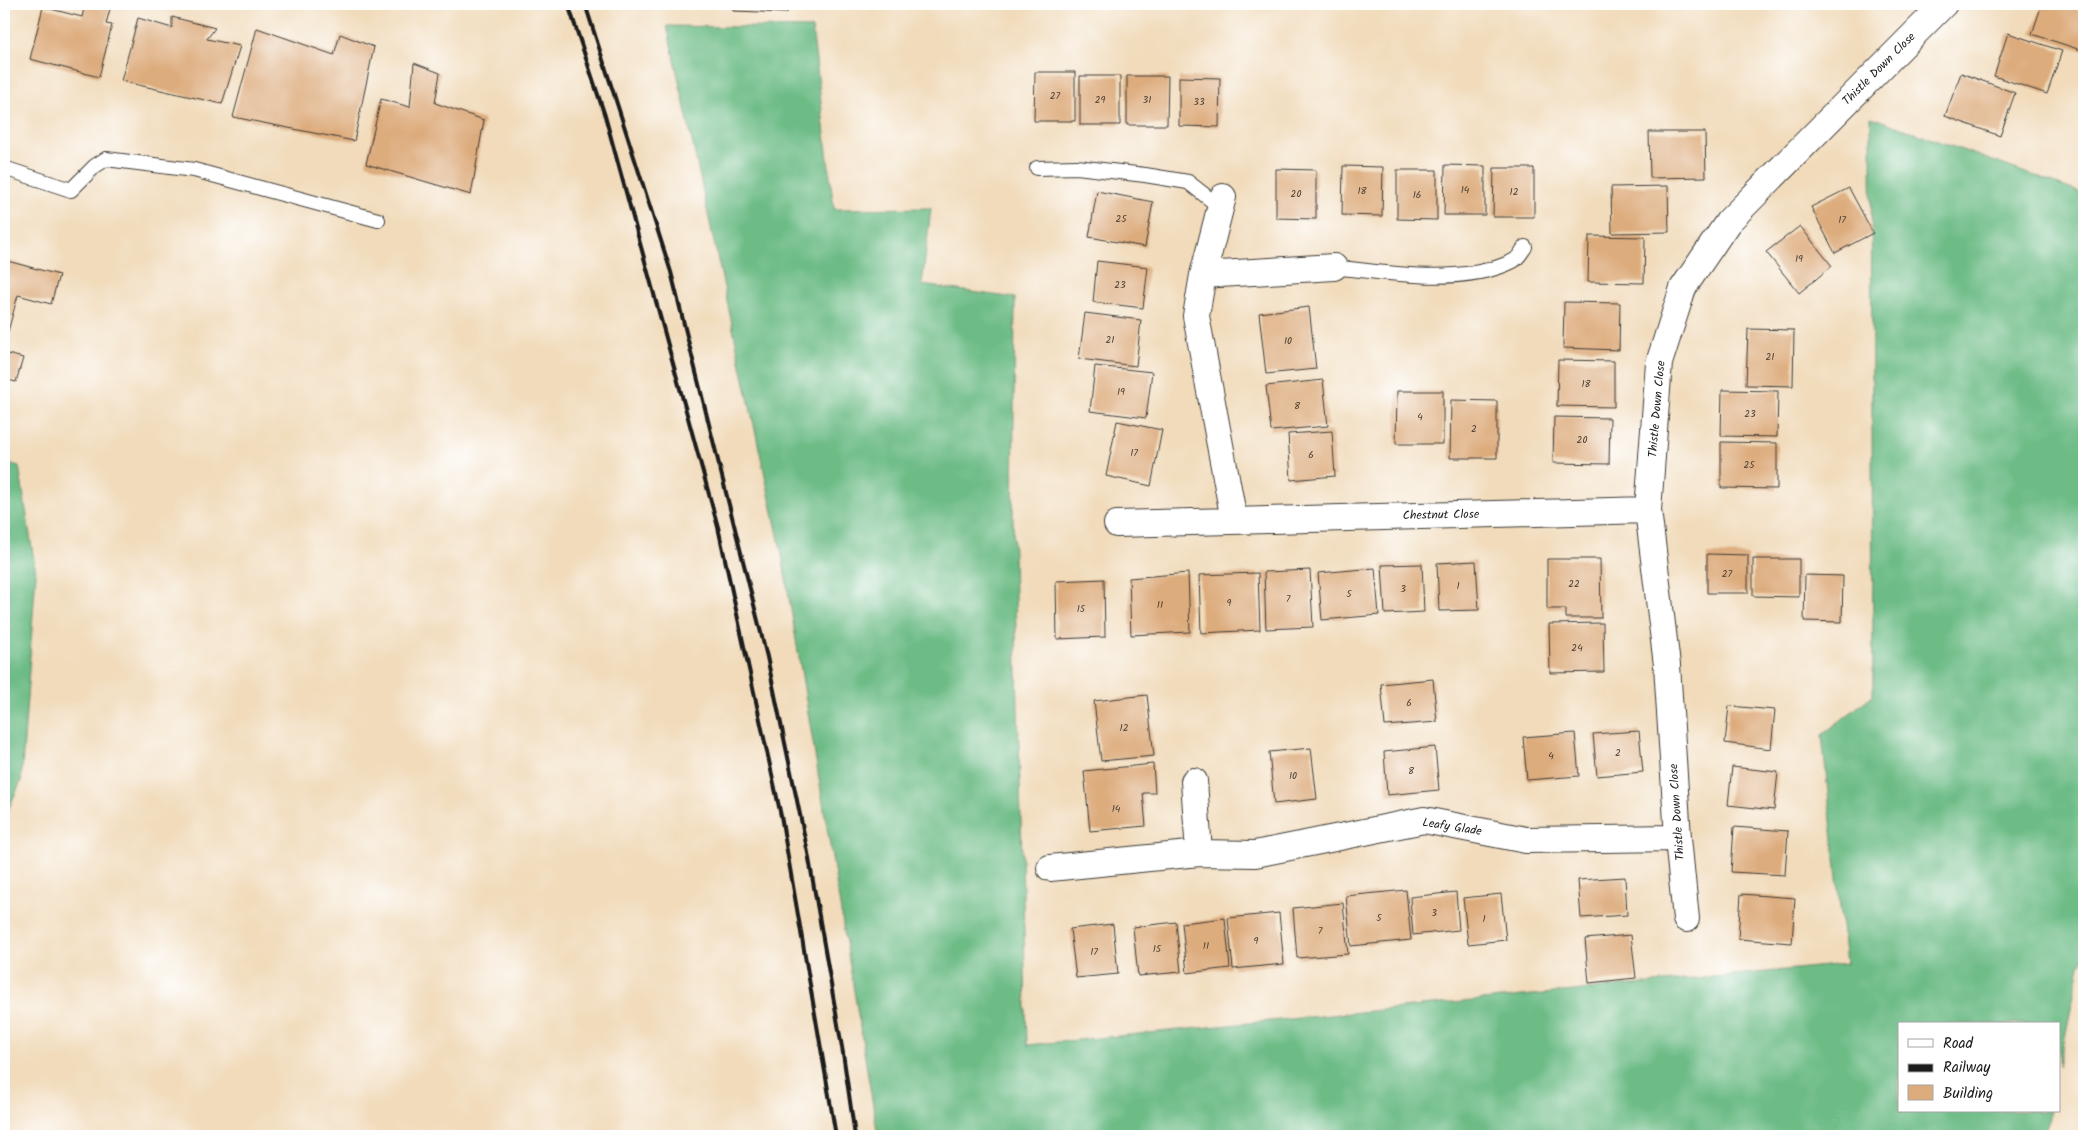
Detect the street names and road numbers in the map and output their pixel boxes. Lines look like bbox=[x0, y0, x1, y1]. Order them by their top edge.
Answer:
street label: Thistle Down Close bbox=[1838, 28, 1920, 110]
street label: Thistle Down Close bbox=[1643, 359, 1671, 458]
street label: Chestnut Close bbox=[1403, 505, 1480, 525]
street label: Thistle Down Close bbox=[1664, 762, 1690, 861]
street label: Leafy Glade bbox=[1421, 813, 1484, 841]

